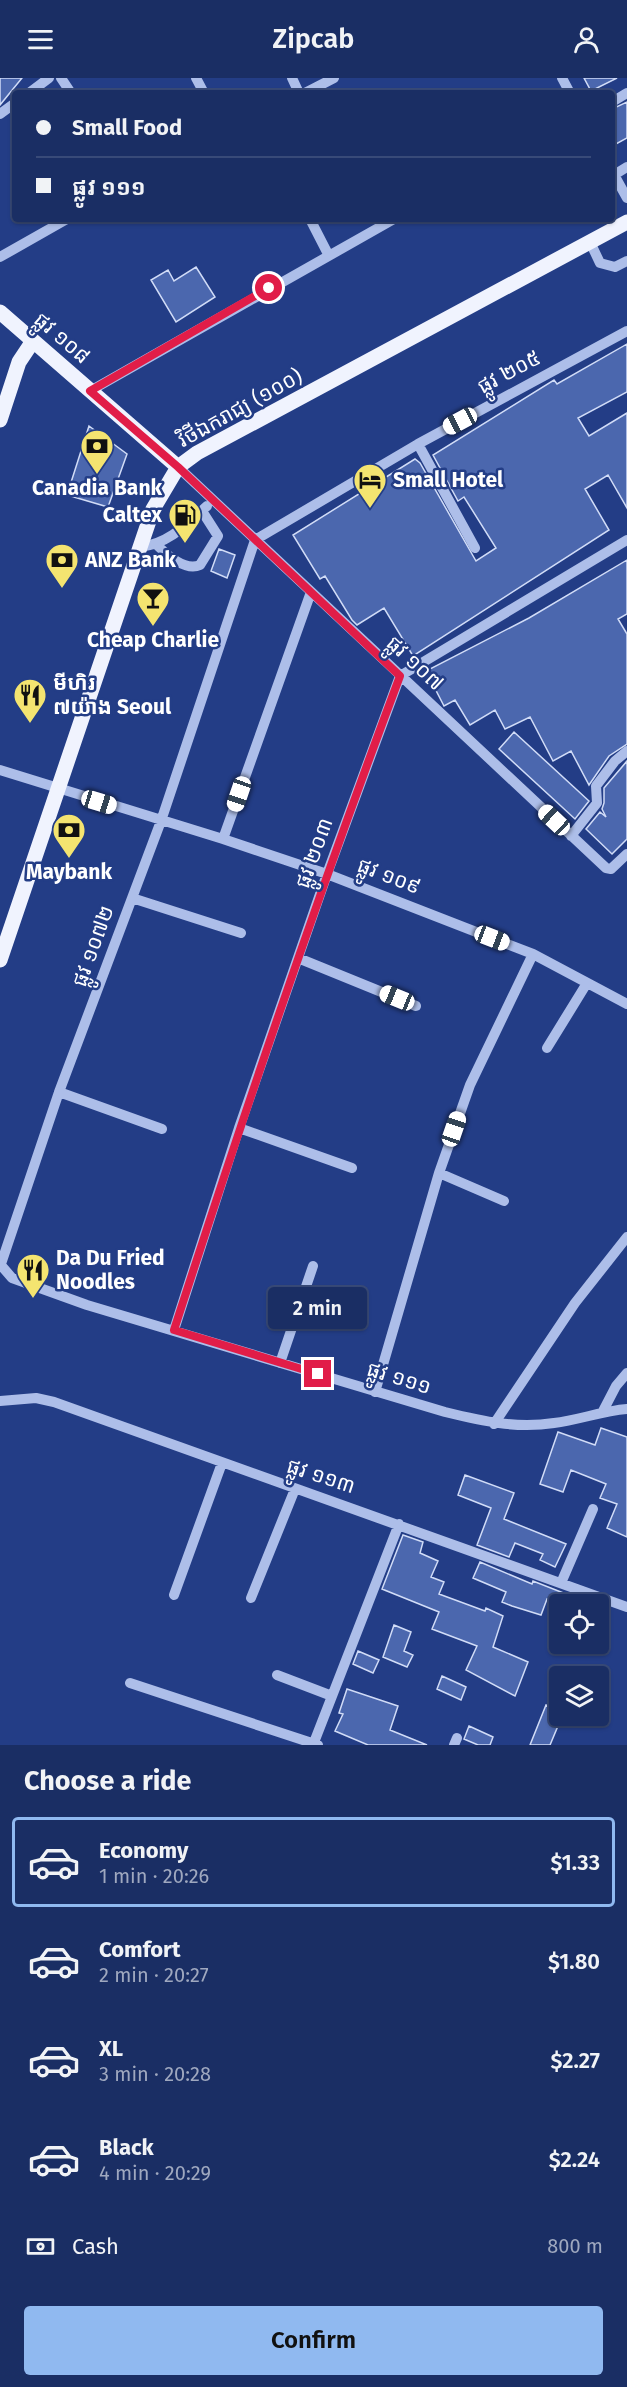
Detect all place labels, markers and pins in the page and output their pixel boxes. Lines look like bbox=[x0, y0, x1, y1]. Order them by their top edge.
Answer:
bank icon: Canadia Bank bbox=[79, 428, 115, 475]
hotel icon: Small Hotel bbox=[352, 462, 388, 509]
place label: Small Hotel bbox=[393, 467, 504, 493]
place label: Canadia Bank bbox=[32, 475, 162, 501]
fuel station icon: Caltex bbox=[167, 497, 203, 544]
place label: Caltex bbox=[103, 502, 162, 528]
bank icon: ANZ Bank bbox=[44, 542, 80, 589]
place label: ANZ Bank bbox=[84, 547, 176, 573]
bar icon: Cheap Charlie bbox=[135, 580, 171, 627]
place label: Cheap Charlie bbox=[87, 627, 219, 653]
place label: មីហិរ ៧យ៉ាង Seoul bbox=[53, 670, 172, 720]
restaurant icon: មីហិរ ៧យ៉ាង Seoul bbox=[12, 677, 48, 724]
bank icon: Maybank bbox=[51, 812, 87, 859]
place label: Maybank bbox=[26, 859, 112, 885]
place label: Da Du Fried Noodles bbox=[56, 1245, 165, 1295]
restaurant icon: Da Du Fried Noodles bbox=[15, 1252, 51, 1299]

